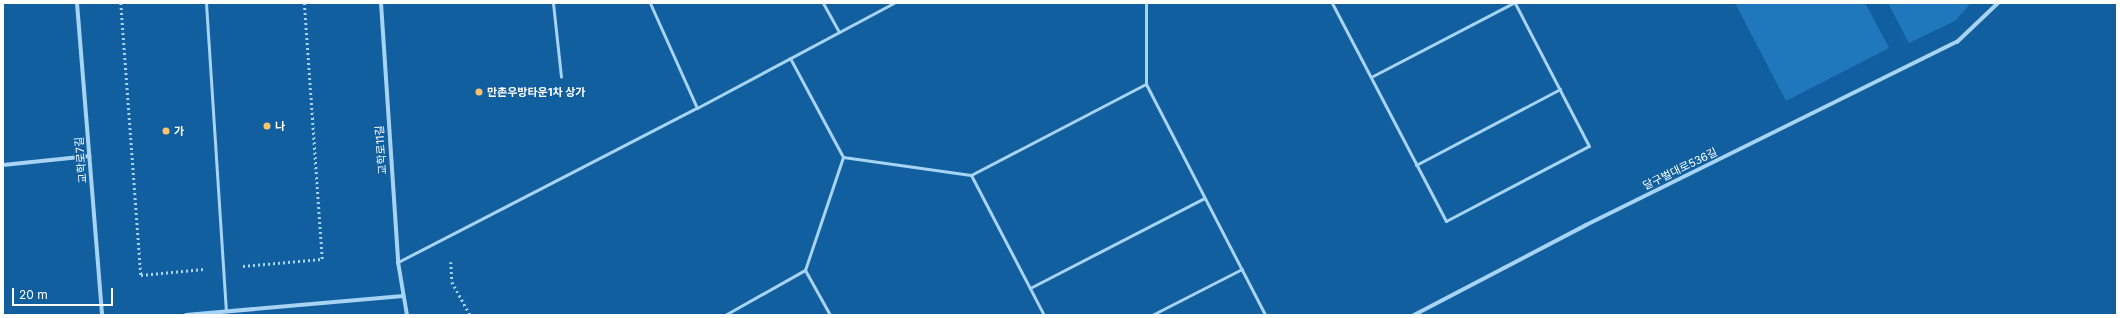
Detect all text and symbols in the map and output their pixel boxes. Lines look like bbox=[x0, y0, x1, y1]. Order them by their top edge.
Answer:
place label: 만촌우방타운1차 상가 bbox=[487, 85, 585, 99]
marker: 만촌우방타운1차 상가 bbox=[474, 87, 484, 97]
place label: 나 bbox=[275, 119, 285, 133]
marker: 나 bbox=[262, 121, 272, 131]
place label: 가 bbox=[174, 124, 184, 138]
street label: 교학로11길 bbox=[373, 125, 389, 175]
marker: 가 bbox=[161, 126, 171, 136]
street label: 교학로7길 bbox=[72, 136, 90, 184]
street label: 달구벌대로536길 bbox=[1641, 145, 1719, 193]
scale bar bbox=[14, 280, 115, 306]
text: 20 m bbox=[19, 287, 48, 302]

